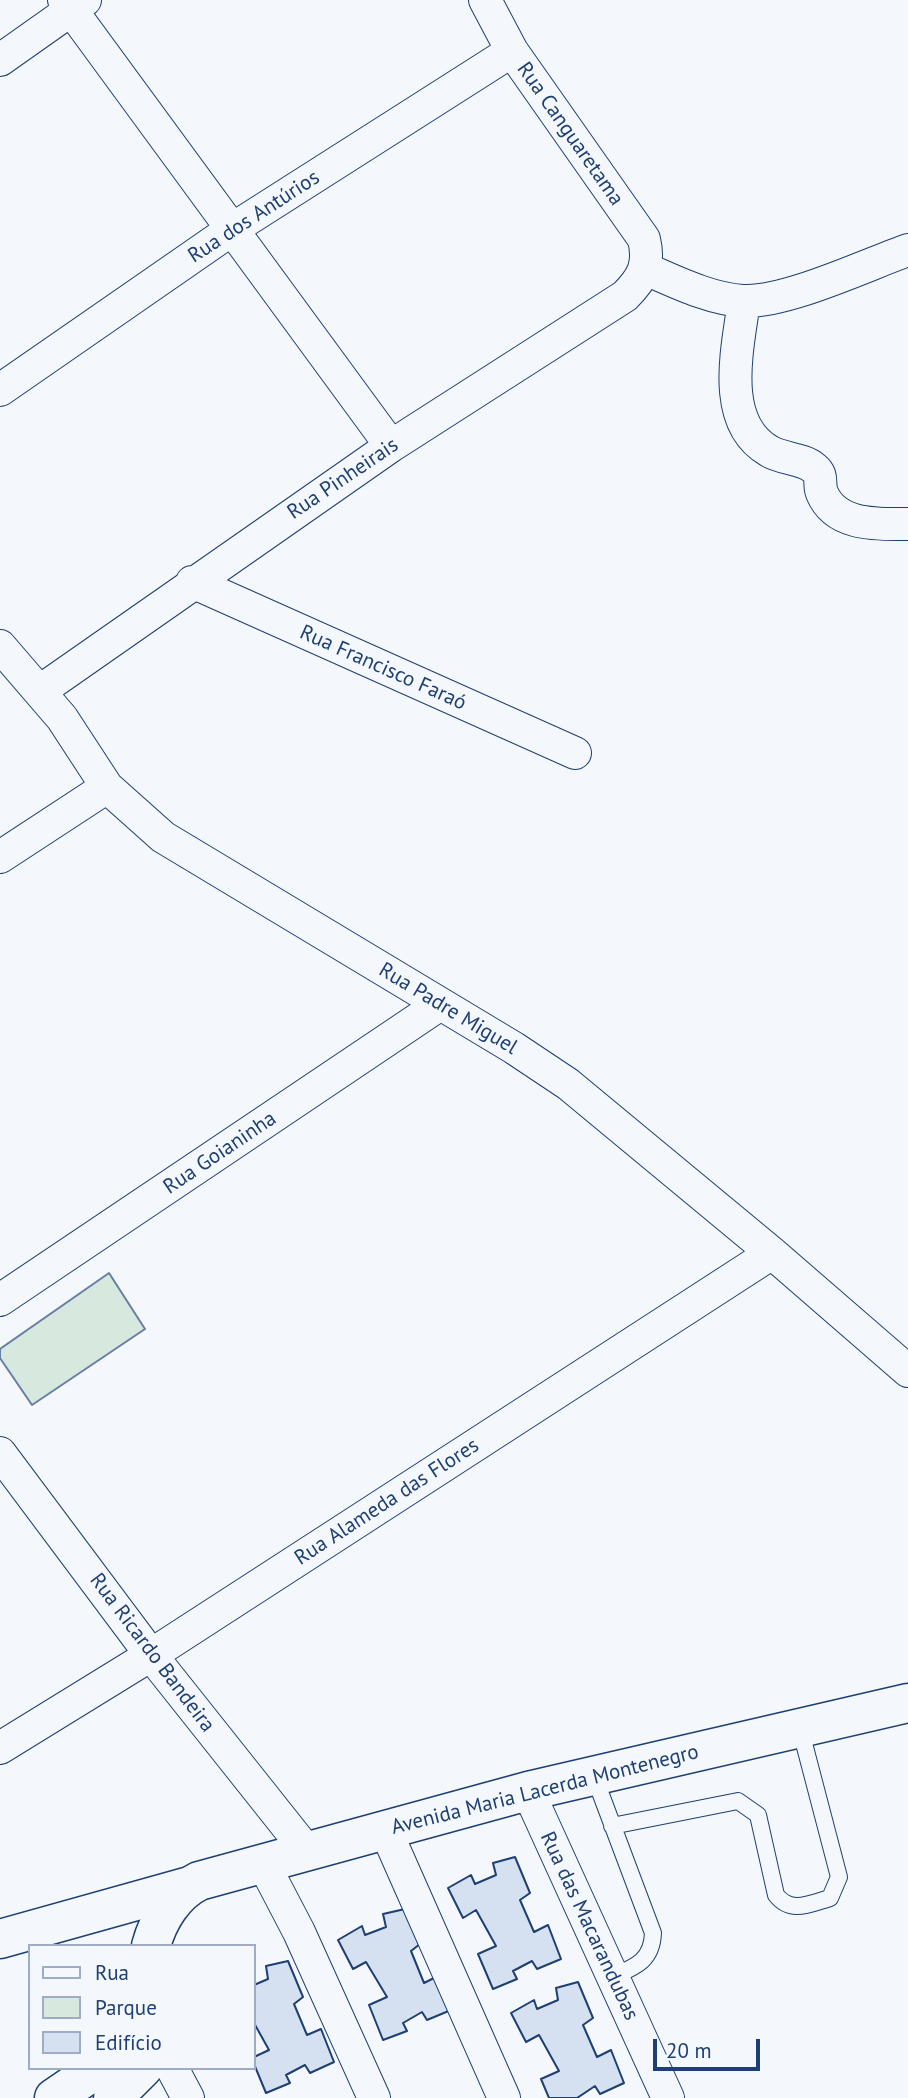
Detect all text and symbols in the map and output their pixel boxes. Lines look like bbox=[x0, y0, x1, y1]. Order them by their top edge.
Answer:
street label: Rua Canguaretama bbox=[511, 58, 629, 210]
street label: Rua dos Antúrios bbox=[184, 165, 324, 269]
street label: Rua Pinheirais bbox=[283, 433, 403, 525]
street label: Rua Francisco Faraó bbox=[296, 620, 470, 716]
street label: Rua Padre Miguel bbox=[374, 958, 522, 1060]
street label: Rua Goianinha bbox=[159, 1106, 281, 1200]
street label: Rua Alameda das Flores bbox=[290, 1433, 484, 1571]
street label: Rua Ricardo Bandeira bbox=[84, 1569, 220, 1737]
street label: Avenida Maria Lacerda Montenegro bbox=[389, 1740, 701, 1840]
street label: Rua das Macarandubas bbox=[534, 1828, 644, 2024]
legend bbox=[28, 1944, 256, 2070]
text: Rua bbox=[95, 1959, 129, 1986]
text: Parque bbox=[95, 1994, 157, 2021]
scale bar bbox=[656, 2024, 763, 2068]
text: Edifício bbox=[95, 2029, 162, 2056]
text: 20 m bbox=[666, 2037, 712, 2064]

